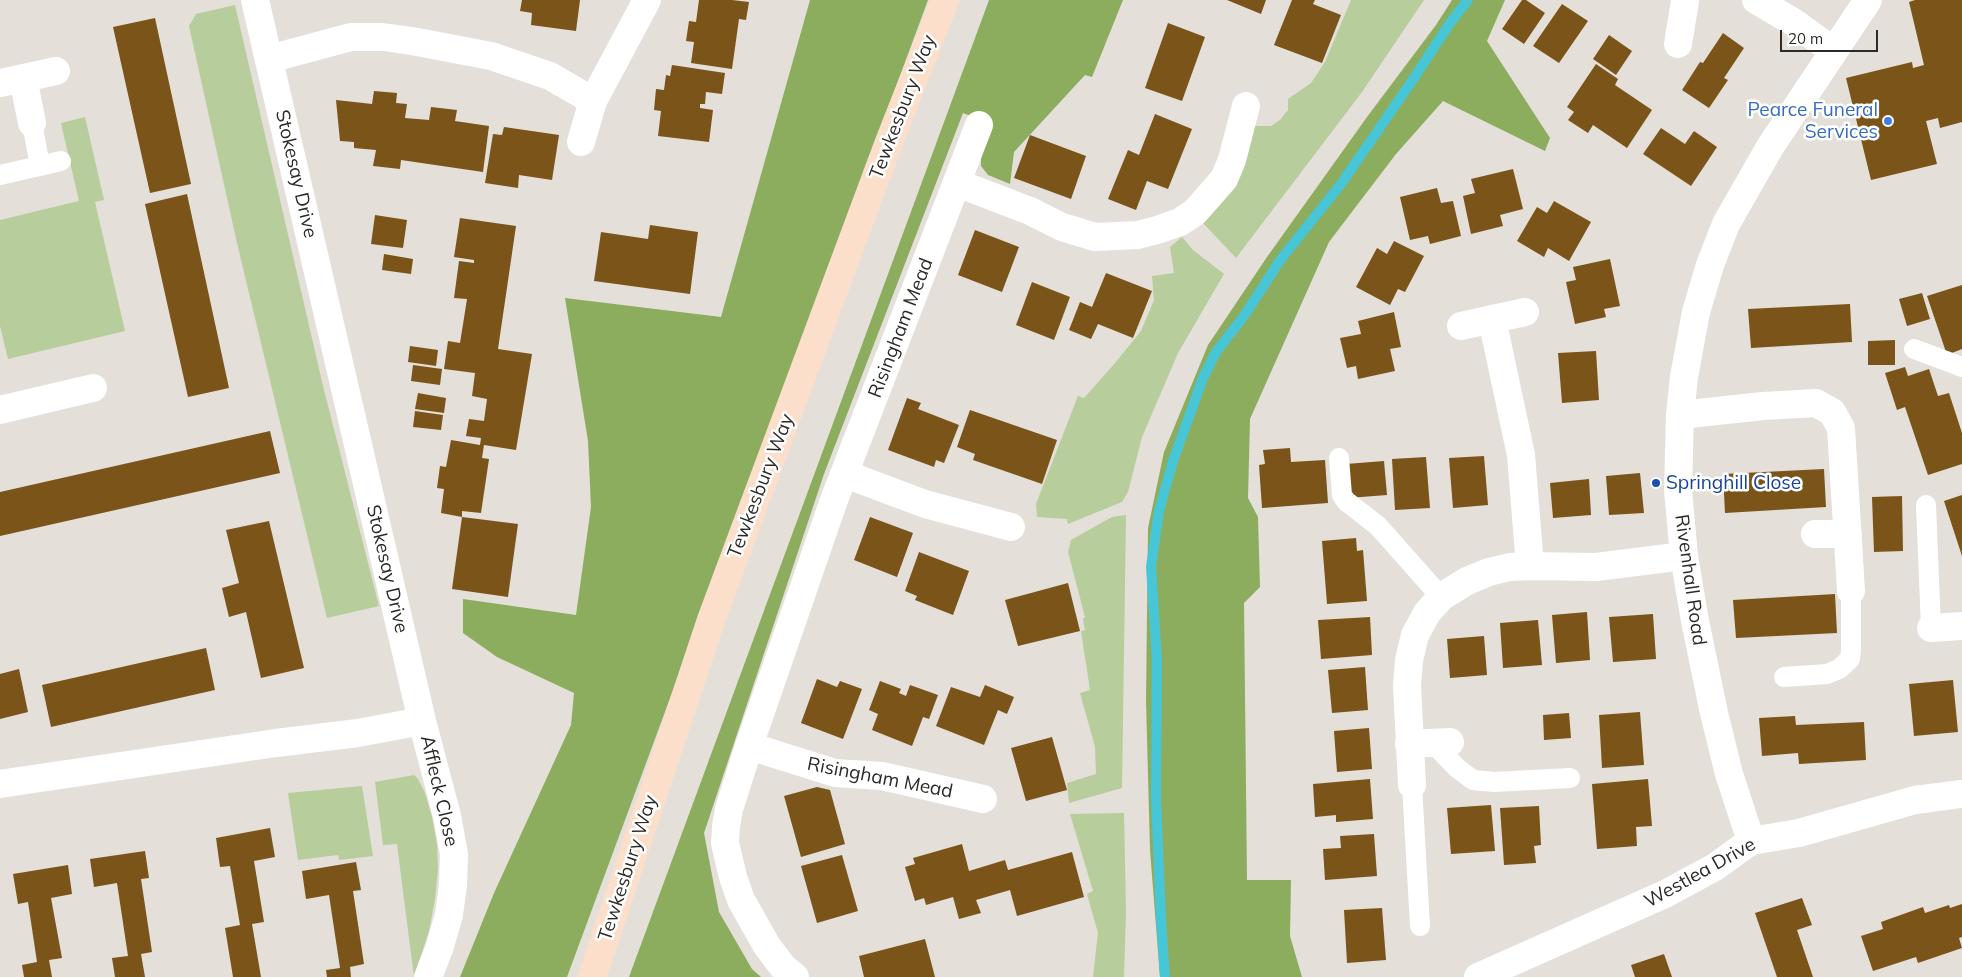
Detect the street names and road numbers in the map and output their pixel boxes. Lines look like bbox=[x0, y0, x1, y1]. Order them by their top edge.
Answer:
street label: Tewkesbury Way bbox=[865, 32, 941, 182]
street label: Stokesay Drive bbox=[270, 108, 322, 240]
street label: Risingham Mead bbox=[864, 255, 938, 401]
street label: Tewkesbury Way bbox=[723, 411, 799, 561]
street label: Stokesay Drive bbox=[361, 503, 413, 635]
street label: Rivenhall Road bbox=[1670, 513, 1710, 647]
street label: Affleck Close bbox=[415, 733, 463, 849]
street label: Risingham Mead bbox=[805, 753, 955, 803]
street label: Tewkesbury Way bbox=[594, 792, 662, 944]
street label: Westlea Drive bbox=[1640, 833, 1760, 913]

